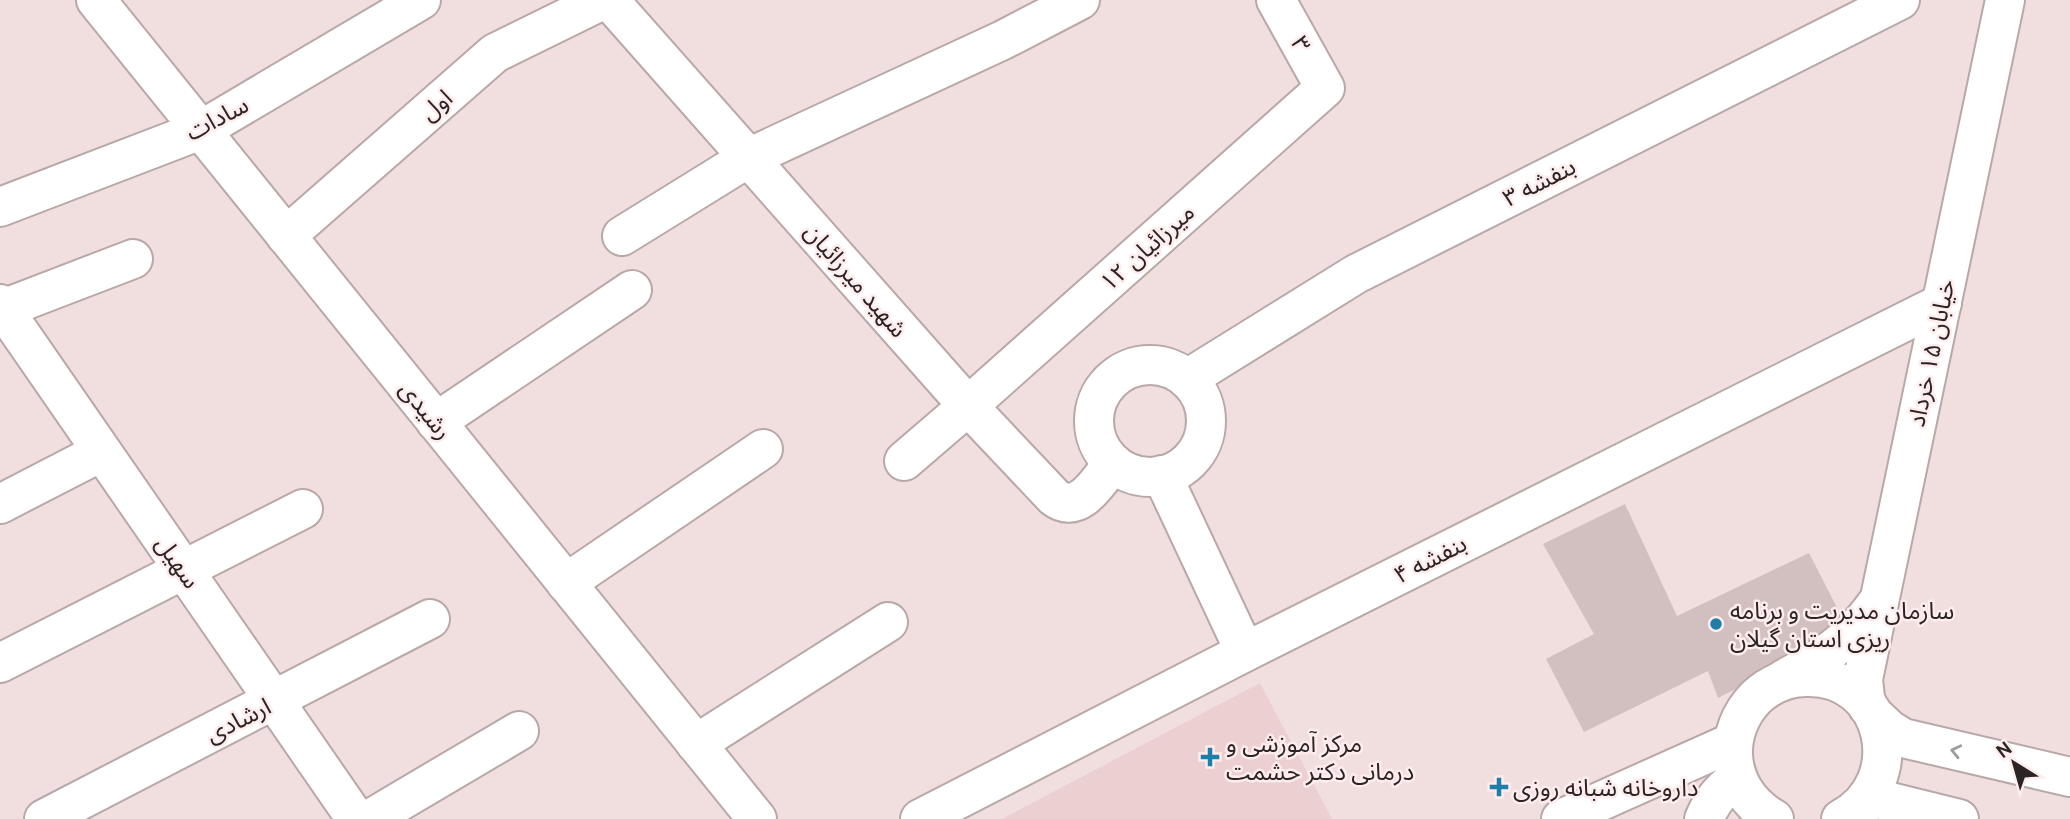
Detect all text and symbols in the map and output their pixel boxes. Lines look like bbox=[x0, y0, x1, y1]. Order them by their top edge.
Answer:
street label: ۳ bbox=[1285, 31, 1317, 57]
street label: اول bbox=[414, 83, 458, 127]
street label: سادات bbox=[181, 90, 253, 146]
street label: بنفشه ۳ bbox=[1498, 151, 1580, 213]
street label: میرزائیان ۱۲ bbox=[1094, 197, 1200, 297]
street label: شهید میرزائیان bbox=[799, 217, 913, 343]
street label: خیابان ۱۵ خرداد bbox=[1901, 277, 1961, 429]
street label: رشیدی bbox=[394, 375, 458, 445]
street label: بنفشه ۴ bbox=[1389, 528, 1471, 590]
street label: سهیل bbox=[150, 530, 206, 594]
place label: سازمان مدیریت و برنامه ریزی استان گیلان bbox=[1730, 596, 1954, 653]
marker: سازمان مدیریت و برنامه ریزی استان گیلان bbox=[1708, 616, 1724, 632]
street label: ارشادی bbox=[201, 691, 275, 749]
north arrow bbox=[1979, 728, 2049, 798]
place label: مرکز آموزشی و ‌درمانی دکتر حشمت bbox=[1226, 729, 1414, 786]
text: N bbox=[1992, 737, 2016, 763]
one-way arrow bbox=[1950, 745, 1962, 760]
marker: مرکز آموزشی و ‌درمانی دکتر حشمت bbox=[1200, 747, 1220, 767]
place label: داروخانه شبانه روزی bbox=[1513, 773, 1698, 802]
marker: داروخانه شبانه روزی bbox=[1491, 779, 1507, 795]

